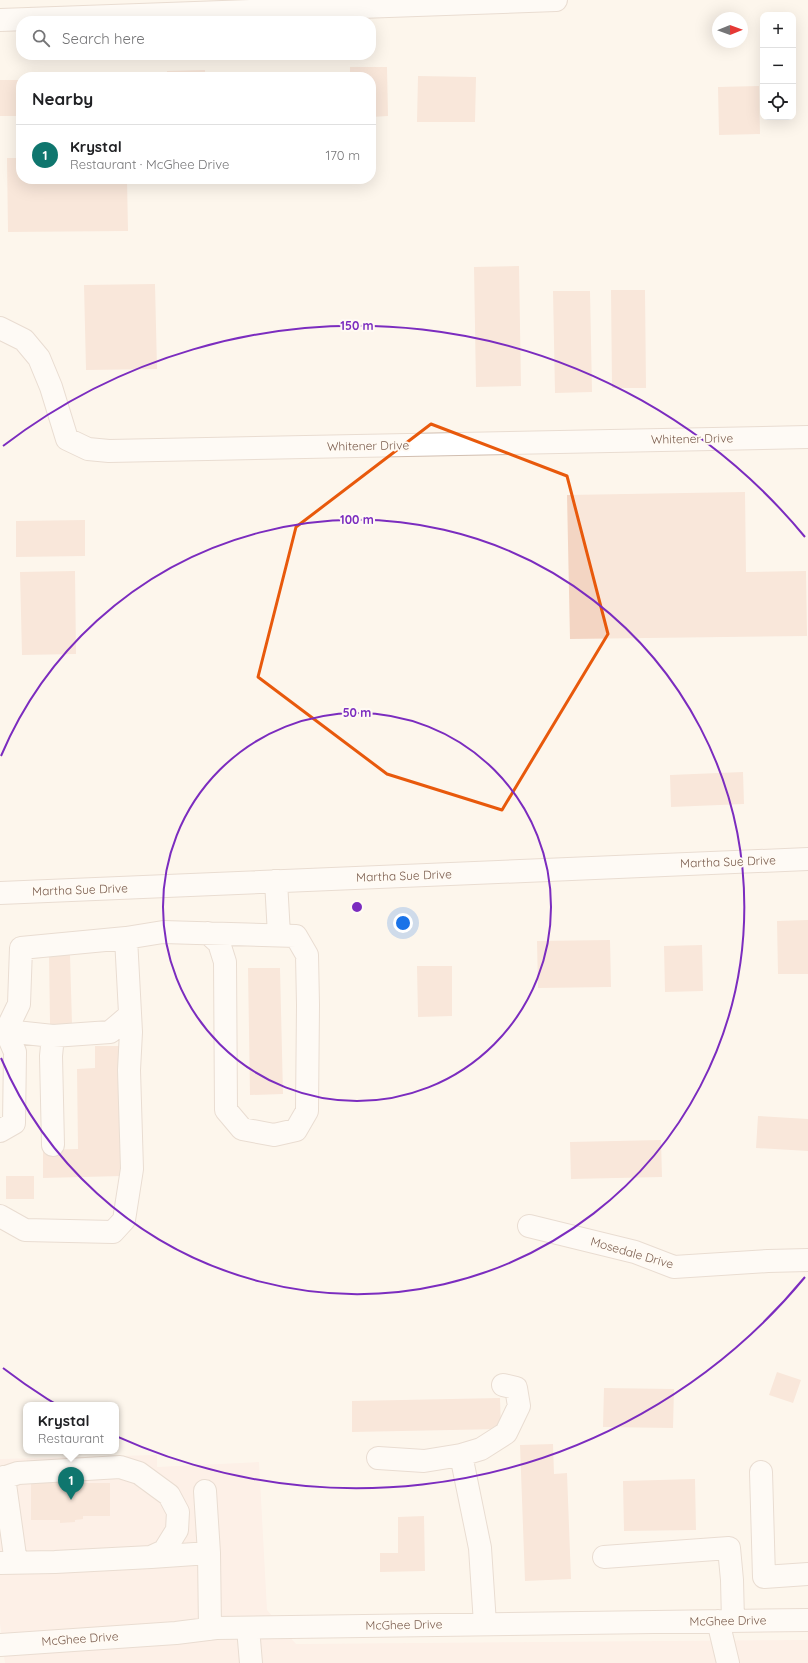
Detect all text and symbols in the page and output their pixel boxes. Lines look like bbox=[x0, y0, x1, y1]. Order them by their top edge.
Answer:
north arrow bbox=[712, 12, 748, 48]
map controls bbox=[760, 12, 796, 120]
button: + bbox=[760, 12, 796, 48]
search box bbox=[16, 16, 376, 60]
icon: search bbox=[30, 27, 52, 49]
text: Search here bbox=[62, 29, 145, 48]
button: − bbox=[760, 48, 796, 84]
button: locate bbox=[760, 84, 796, 120]
text: Nearby bbox=[32, 88, 93, 109]
text: Krystal bbox=[70, 137, 122, 156]
text: 1 bbox=[42, 147, 48, 163]
text: 170 m bbox=[325, 147, 360, 163]
text: Restaurant · McGhee Drive bbox=[70, 156, 229, 172]
text: 150 m bbox=[340, 318, 374, 333]
street label: Whitener Drive bbox=[651, 430, 733, 447]
street label: Whitener Drive bbox=[327, 437, 409, 454]
text: 100 m bbox=[340, 512, 374, 527]
text: 50 m bbox=[343, 705, 371, 720]
street label: Martha Sue Drive bbox=[680, 852, 776, 871]
street label: Martha Sue Drive bbox=[356, 866, 452, 885]
street label: Martha Sue Drive bbox=[32, 880, 128, 899]
centre of rings bbox=[350, 900, 364, 914]
your location bbox=[393, 913, 413, 933]
street label: Mosedale Drive bbox=[589, 1233, 676, 1272]
popup bbox=[23, 1402, 119, 1454]
text: Krystal bbox=[38, 1411, 90, 1430]
text: Restaurant bbox=[38, 1430, 104, 1446]
pin: 1 bbox=[58, 1467, 84, 1500]
street label: McGhee Drive bbox=[689, 1612, 767, 1629]
street label: McGhee Drive bbox=[365, 1616, 443, 1633]
street label: McGhee Drive bbox=[41, 1628, 119, 1649]

